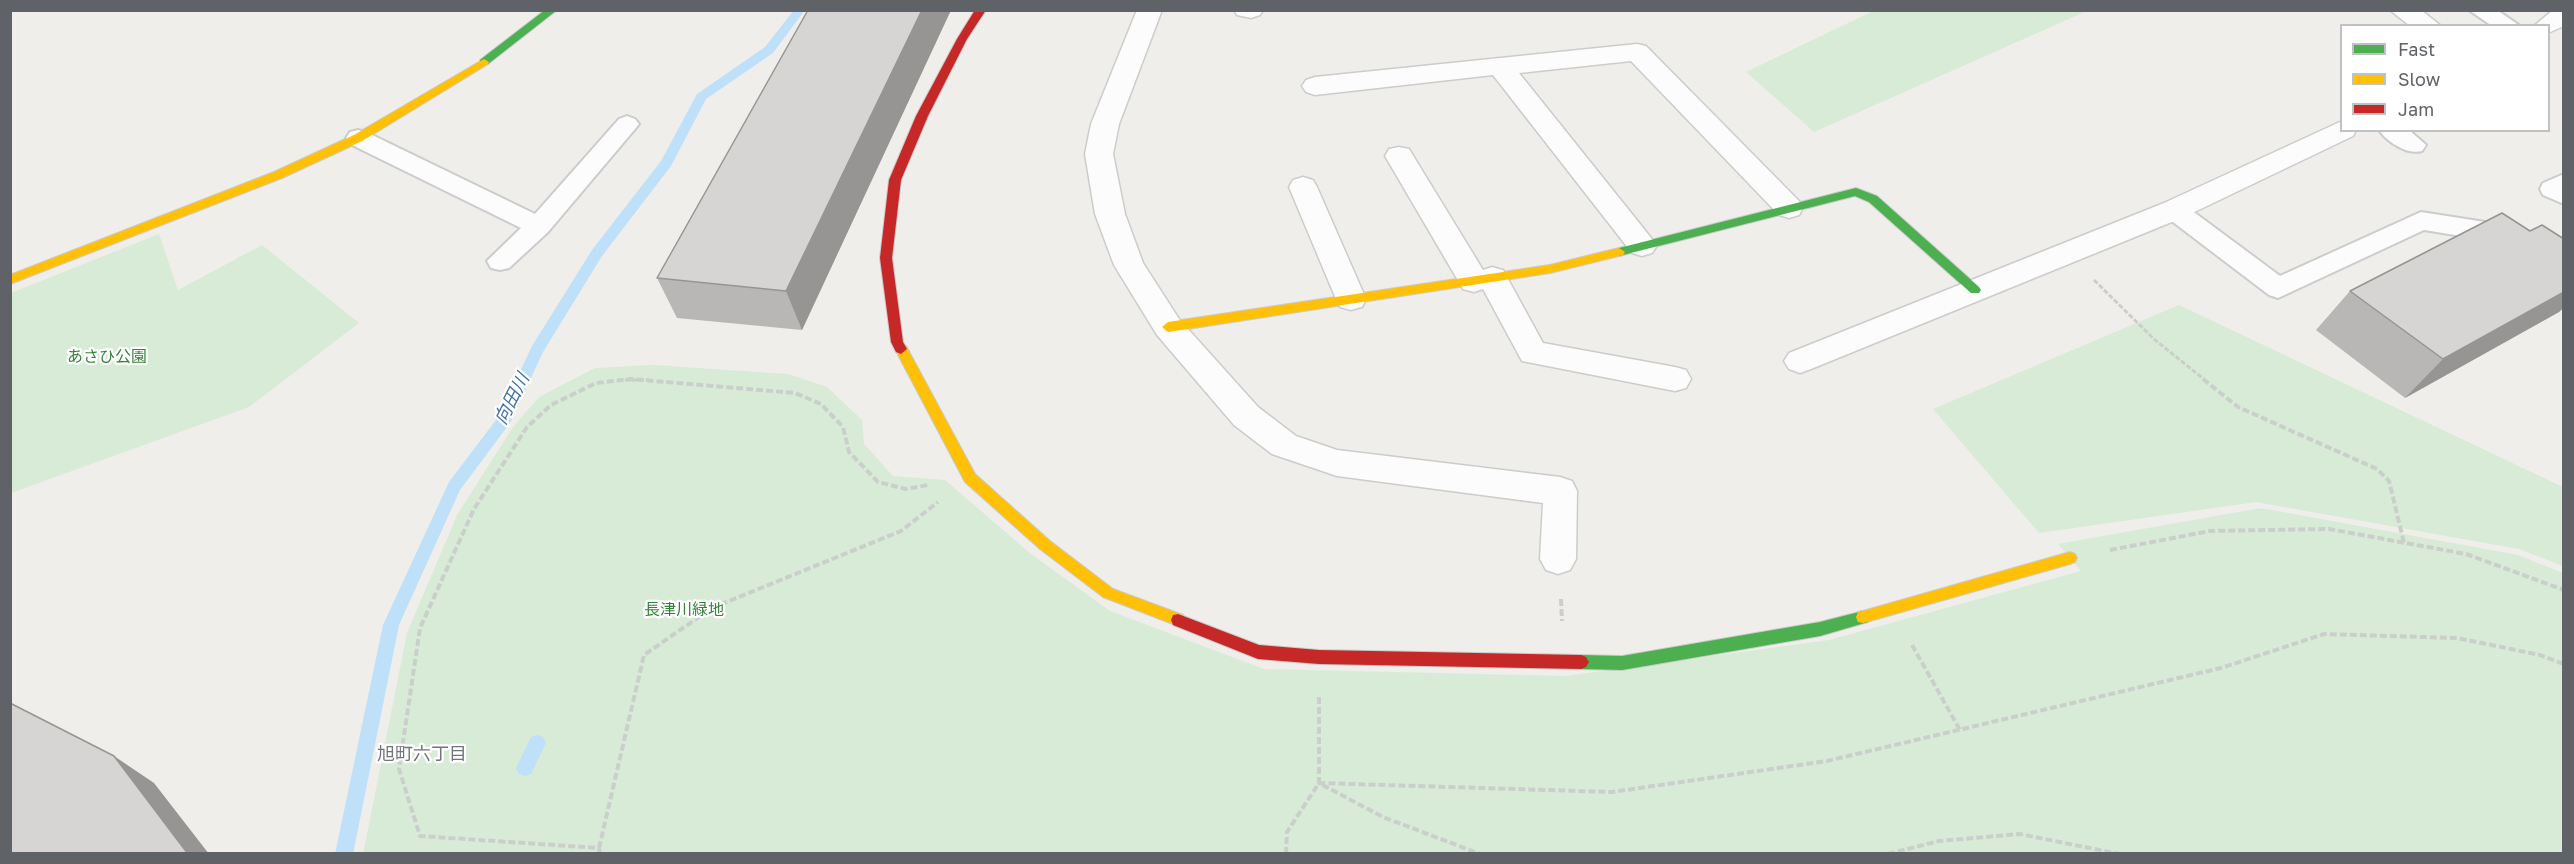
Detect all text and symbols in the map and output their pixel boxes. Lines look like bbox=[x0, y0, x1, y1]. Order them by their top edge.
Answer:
legend bbox=[2340, 24, 2550, 132]
text: Fast bbox=[2398, 38, 2435, 60]
text: Slow bbox=[2398, 68, 2440, 90]
text: Jam bbox=[2398, 98, 2434, 120]
park label: あさひ公園 bbox=[67, 347, 147, 367]
water label: 向田川 bbox=[490, 370, 534, 428]
park label: 長津川緑地 bbox=[644, 600, 724, 620]
district label: 旭町六丁目 bbox=[377, 743, 467, 765]

